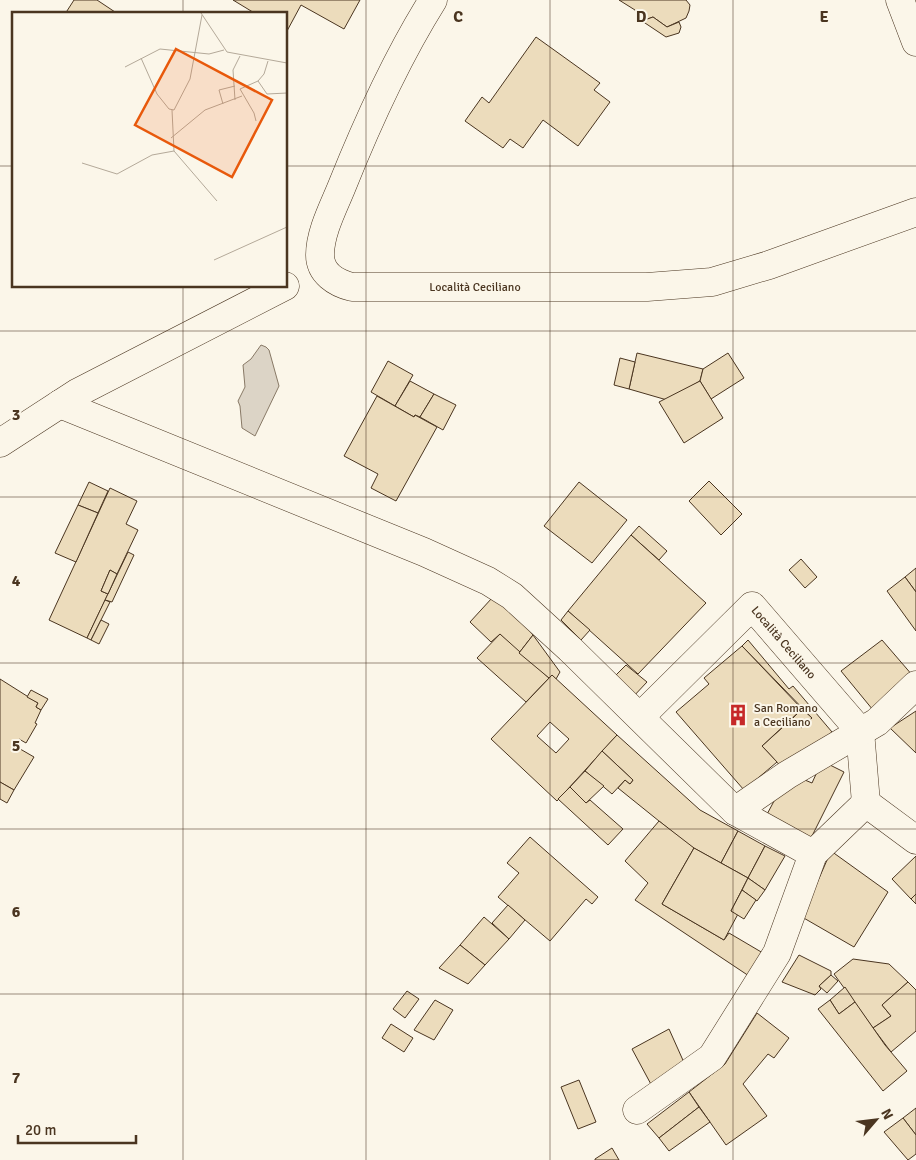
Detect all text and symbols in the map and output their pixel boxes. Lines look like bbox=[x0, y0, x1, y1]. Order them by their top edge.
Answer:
text: C bbox=[453, 7, 463, 27]
text: D bbox=[636, 7, 647, 27]
text: E bbox=[819, 7, 829, 27]
inset map bbox=[12, 12, 288, 288]
street label: Località Ceciliano bbox=[429, 280, 521, 295]
text: 3 bbox=[12, 405, 20, 425]
text: 4 bbox=[12, 571, 21, 591]
street label: Località Ceciliano bbox=[748, 603, 819, 682]
place label: San Romano a Ceciliano bbox=[754, 701, 818, 730]
building icon: San Romano a Ceciliano bbox=[725, 702, 751, 728]
text: 5 bbox=[12, 736, 20, 756]
text: 6 bbox=[12, 902, 21, 922]
text: 7 bbox=[12, 1068, 21, 1088]
north arrow bbox=[851, 1095, 901, 1145]
text: N bbox=[877, 1106, 897, 1122]
scale bar bbox=[18, 1112, 135, 1144]
text: 20 m bbox=[25, 1121, 56, 1139]

